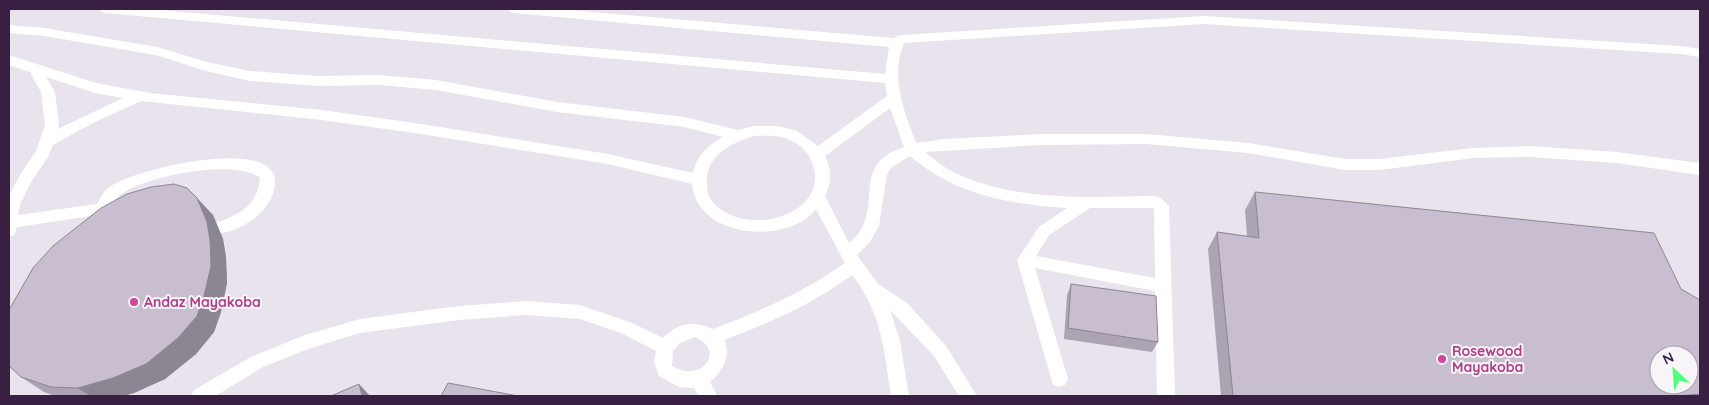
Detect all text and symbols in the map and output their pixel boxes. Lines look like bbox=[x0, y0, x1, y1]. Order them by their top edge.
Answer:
place label: Andaz Mayakoba bbox=[144, 293, 261, 311]
marker: Andaz Mayakoba bbox=[128, 296, 140, 308]
place label: Rosewood Mayakoba bbox=[1452, 342, 1523, 376]
north arrow bbox=[1649, 345, 1699, 395]
text: N bbox=[1660, 348, 1677, 369]
marker: Rosewood Mayakoba bbox=[1436, 353, 1448, 365]

